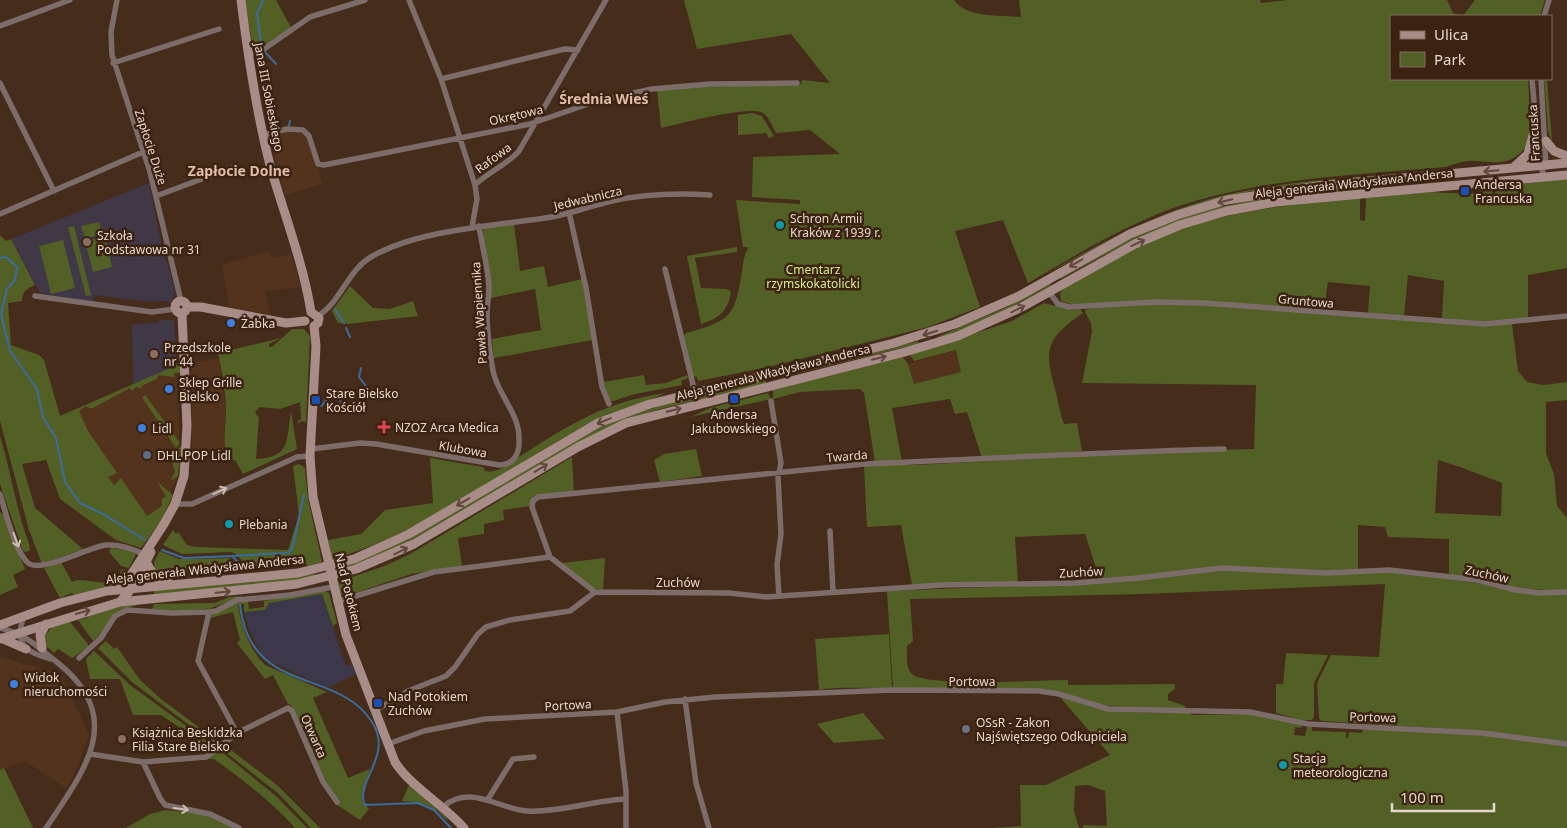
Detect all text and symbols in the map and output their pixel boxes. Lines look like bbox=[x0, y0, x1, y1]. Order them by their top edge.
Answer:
legend bbox=[1390, 15, 1552, 80]
text: Ulica bbox=[1434, 24, 1468, 44]
street label: Jana III Sobieskiego bbox=[250, 40, 288, 153]
text: Park bbox=[1434, 49, 1466, 69]
district label: Średnia Wieś bbox=[559, 89, 649, 108]
street label: Okrętowa bbox=[487, 101, 545, 129]
street label: Francuska bbox=[1524, 104, 1544, 162]
street label: Zapłocie Duże bbox=[131, 107, 171, 187]
street label: Rafowa bbox=[471, 139, 515, 177]
district label: Zapłocie Dolne bbox=[188, 161, 290, 180]
street label: Aleja generała Władysława Andersa bbox=[1254, 164, 1454, 202]
one-way arrow bbox=[1483, 166, 1499, 175]
place label: Andersa Francuska bbox=[1475, 176, 1532, 207]
street label: Jedwabnicza bbox=[551, 182, 624, 214]
marker: Andersa Francuska bbox=[1459, 185, 1471, 197]
one-way arrow bbox=[1218, 196, 1234, 206]
place label: Schron Armii Kraków z 1939 r. bbox=[790, 210, 880, 241]
marker: Schron Armii Kraków z 1939 r. bbox=[774, 219, 786, 231]
place label: Szkoła Podstawowa nr 31 bbox=[97, 227, 201, 258]
marker: Szkoła Podstawowa nr 31 bbox=[81, 236, 93, 248]
one-way arrow bbox=[1130, 238, 1145, 248]
one-way arrow bbox=[1069, 258, 1084, 268]
street label: Pawła Wapiennika bbox=[467, 261, 491, 365]
park label: Cmentarz rzymskokatolicki bbox=[766, 261, 860, 292]
street label: Gruntowa bbox=[1277, 290, 1335, 312]
one-way arrow bbox=[1010, 303, 1025, 313]
place label: Żabka bbox=[241, 315, 275, 332]
marker: Żabka bbox=[225, 317, 237, 329]
one-way arrow bbox=[922, 328, 938, 338]
place label: Przedszkole nr 44 bbox=[164, 339, 231, 370]
street label: Aleja generała Władysława Andersa bbox=[674, 340, 872, 404]
marker: Przedszkole nr 44 bbox=[148, 348, 160, 360]
one-way arrow bbox=[870, 353, 886, 362]
place label: Sklep Grille Bielsko bbox=[179, 374, 242, 405]
marker: Sklep Grille Bielsko bbox=[163, 383, 175, 395]
place label: Stare Bielsko Kościół bbox=[326, 385, 398, 416]
marker: Andersa Jakubowskiego bbox=[728, 393, 740, 405]
marker: Stare Bielsko Kościół bbox=[310, 394, 322, 406]
one-way arrow bbox=[666, 405, 682, 414]
place label: Andersa Jakubowskiego bbox=[691, 406, 776, 437]
one-way arrow bbox=[597, 416, 612, 426]
place label: NZOZ Arca Medica bbox=[395, 419, 499, 436]
place label: Lidl bbox=[152, 420, 172, 437]
marker: NZOZ Arca Medica bbox=[377, 420, 391, 434]
marker: Lidl bbox=[136, 422, 148, 434]
street label: Klubowa bbox=[438, 436, 488, 462]
street label: Twarda bbox=[826, 446, 868, 466]
place label: DHL POP Lidl bbox=[157, 447, 231, 464]
marker: DHL POP Lidl bbox=[141, 449, 153, 461]
one-way arrow bbox=[534, 463, 548, 473]
one-way arrow bbox=[213, 486, 228, 496]
one-way arrow bbox=[457, 498, 471, 508]
place label: Plebania bbox=[239, 516, 287, 533]
marker: Plebania bbox=[223, 518, 235, 530]
one-way arrow bbox=[12, 532, 21, 548]
one-way arrow bbox=[393, 546, 408, 555]
street label: Aleja generała Władysława Andersa bbox=[105, 550, 305, 588]
street label: Nad Potokiem bbox=[331, 551, 367, 633]
street label: Zuchów bbox=[1464, 561, 1511, 587]
street label: Zuchów bbox=[1059, 562, 1104, 582]
street label: Zuchów bbox=[656, 574, 701, 591]
one-way arrow bbox=[215, 587, 231, 597]
one-way arrow bbox=[75, 607, 91, 617]
place label: Widok nieruchomości bbox=[24, 669, 107, 700]
street label: Portowa bbox=[949, 673, 996, 690]
marker: Widok nieruchomości bbox=[8, 678, 20, 690]
place label: Nad Potokiem Zuchów bbox=[388, 688, 468, 719]
street label: Portowa bbox=[544, 695, 592, 715]
marker: Nad Potokiem Zuchów bbox=[372, 697, 384, 709]
street label: Portowa bbox=[1349, 708, 1397, 726]
street label: Otwarta bbox=[297, 712, 331, 760]
place label: OSsR - Zakon Najświętszego Odkupiciela bbox=[976, 714, 1127, 745]
marker: OSsR - Zakon Najświętszego Odkupiciela bbox=[960, 723, 972, 735]
place label: Książnica Beskidzka Filia Stare Bielsko bbox=[132, 724, 243, 755]
marker: Książnica Beskidzka Filia Stare Bielsko bbox=[116, 733, 128, 745]
place label: Stacja meteorologiczna bbox=[1293, 750, 1388, 781]
marker: Stacja meteorologiczna bbox=[1277, 759, 1289, 771]
scale bar bbox=[1392, 780, 1494, 812]
text: 100 m bbox=[1400, 787, 1444, 807]
one-way arrow bbox=[173, 804, 189, 814]

